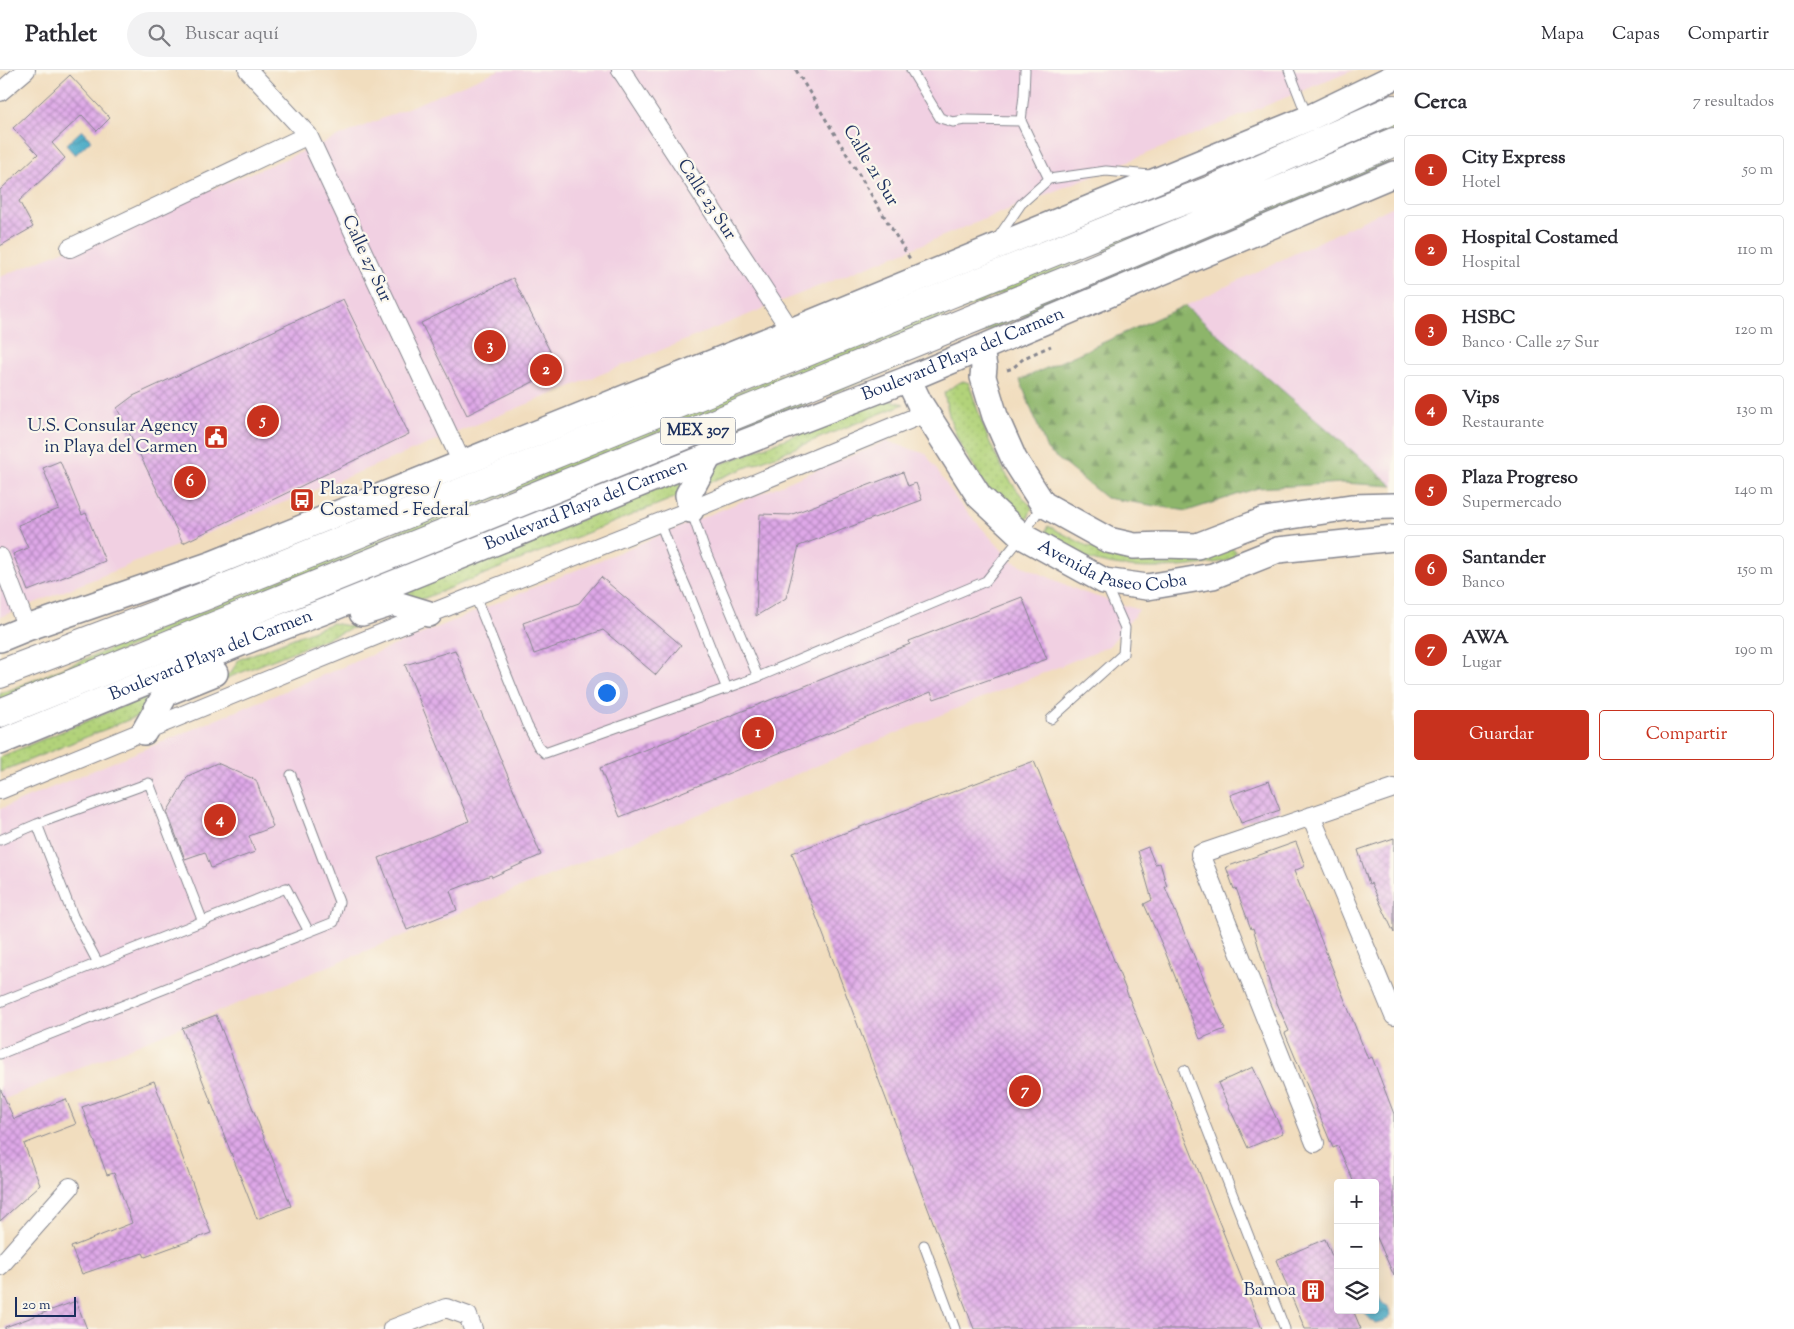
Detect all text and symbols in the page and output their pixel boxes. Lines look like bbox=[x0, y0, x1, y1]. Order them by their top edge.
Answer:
search box bbox=[127, 12, 477, 57]
text: Pathlet bbox=[25, 18, 97, 52]
icon: search bbox=[145, 21, 173, 49]
text: Buscar aquí bbox=[185, 21, 279, 48]
text: Mapa bbox=[1541, 22, 1584, 48]
text: Capas bbox=[1612, 22, 1660, 48]
text: Compartir bbox=[1688, 22, 1769, 48]
text: Cerca bbox=[1414, 88, 1467, 118]
text: 7 resultados bbox=[1693, 91, 1774, 114]
street label: Calle 21 Sur bbox=[835, 120, 905, 212]
text: City Express bbox=[1462, 145, 1566, 172]
street label: Calle 23 Sur bbox=[670, 154, 742, 246]
text: 1 bbox=[1428, 159, 1434, 182]
text: 50 m bbox=[1742, 159, 1773, 182]
text: Hotel bbox=[1462, 172, 1501, 195]
street label: Calle 27 Sur bbox=[334, 211, 398, 307]
text: Hospital Costamed bbox=[1462, 225, 1618, 252]
text: 2 bbox=[1427, 239, 1435, 262]
text: 110 m bbox=[1737, 239, 1773, 262]
text: Hospital bbox=[1462, 252, 1520, 275]
street label: Boulevard Playa del Carmen bbox=[858, 301, 1069, 409]
text: HSBC bbox=[1462, 305, 1516, 332]
text: 3 bbox=[1428, 319, 1434, 342]
text: 120 m bbox=[1735, 319, 1773, 342]
pin: 3 bbox=[474, 327, 506, 365]
text: Banco · Calle 27 Sur bbox=[1462, 332, 1599, 355]
pin: 2 bbox=[530, 351, 562, 389]
text: Vips bbox=[1462, 385, 1500, 412]
text: 4 bbox=[1427, 399, 1435, 422]
text: 130 m bbox=[1736, 399, 1773, 422]
pin: 5 bbox=[247, 402, 279, 440]
text: Restaurante bbox=[1462, 412, 1544, 435]
place label: U.S. Consular Agency in Playa del Carmen bbox=[27, 414, 198, 461]
road number: MEX 307 bbox=[660, 418, 736, 444]
public building icon: U.S. Consular Agency in Playa del Carmen bbox=[203, 424, 229, 450]
street label: Boulevard Playa del Carmen bbox=[481, 453, 692, 558]
pin: 6 bbox=[174, 463, 206, 501]
text: Plaza Progreso bbox=[1462, 465, 1578, 492]
place label: Plaza Progreso / Costamed - Federal bbox=[320, 477, 469, 524]
text: 5 bbox=[1428, 479, 1434, 502]
text: 140 m bbox=[1735, 479, 1773, 502]
bus stop icon: Plaza Progreso / Costamed - Federal bbox=[289, 487, 315, 513]
text: Supermercado bbox=[1462, 492, 1562, 515]
street label: Avenida Paseo Coba bbox=[1033, 534, 1189, 600]
text: Santander bbox=[1462, 545, 1546, 572]
text: 6 bbox=[1427, 559, 1435, 582]
text: 150 m bbox=[1737, 559, 1773, 582]
text: Banco bbox=[1462, 572, 1505, 595]
street label: Boulevard Playa del Carmen bbox=[106, 604, 317, 709]
text: AWA bbox=[1462, 625, 1509, 652]
text: 7 bbox=[1427, 639, 1435, 662]
text: 190 m bbox=[1735, 639, 1773, 662]
text: Lugar bbox=[1462, 652, 1502, 675]
your location bbox=[594, 680, 620, 706]
button: Guardar bbox=[1414, 710, 1589, 760]
button: Compartir bbox=[1599, 710, 1774, 760]
pin: 1 bbox=[742, 714, 774, 752]
pin: 4 bbox=[204, 801, 236, 839]
pin: 7 bbox=[1009, 1072, 1041, 1110]
map controls bbox=[1334, 1179, 1379, 1314]
button: + bbox=[1334, 1179, 1379, 1224]
button: − bbox=[1334, 1224, 1379, 1269]
button: layers bbox=[1334, 1269, 1379, 1314]
place label: Bamoa bbox=[1244, 1278, 1296, 1304]
building icon: Bamoa bbox=[1300, 1278, 1326, 1304]
scale bar bbox=[15, 1294, 76, 1317]
text: 20 m bbox=[22, 1296, 51, 1316]

